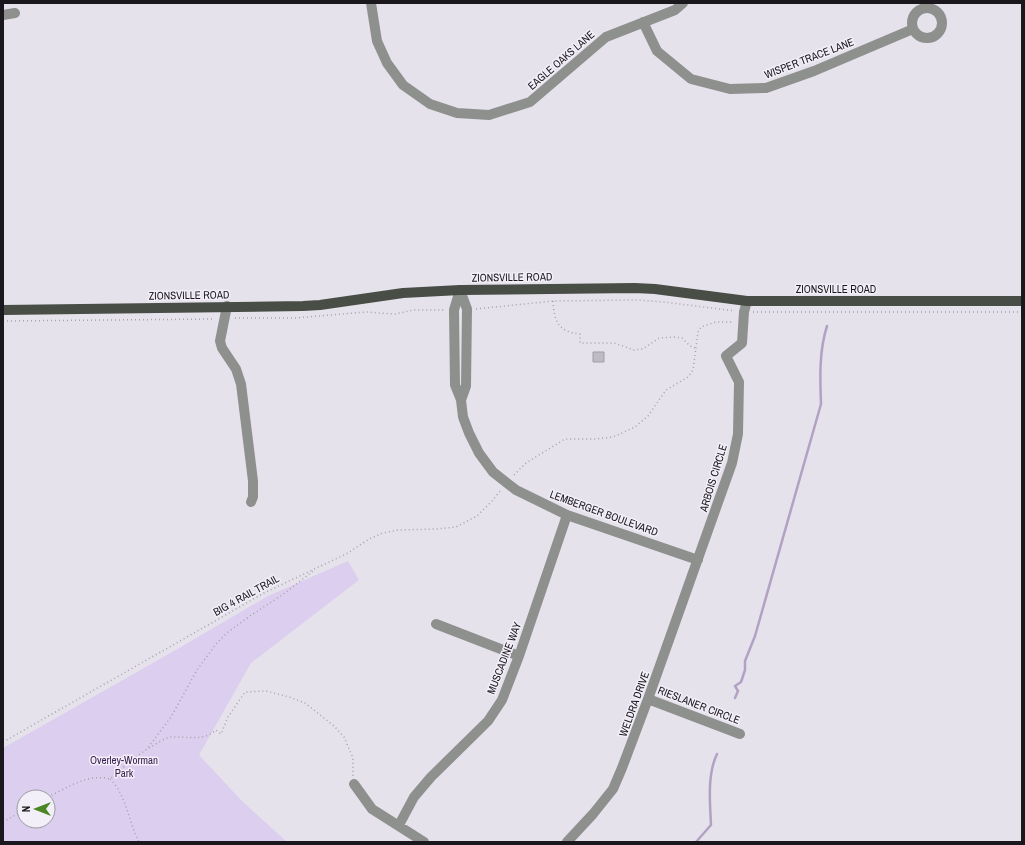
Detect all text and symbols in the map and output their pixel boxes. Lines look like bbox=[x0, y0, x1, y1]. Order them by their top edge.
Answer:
street label: EAGLE OAKS LANE bbox=[525, 27, 597, 93]
street label: WISPER TRACE LANE bbox=[762, 35, 856, 81]
street label: ZIONSVILLE ROAD bbox=[472, 269, 552, 285]
street label: ZIONSVILLE ROAD bbox=[796, 282, 876, 296]
street label: ZIONSVILLE ROAD bbox=[149, 287, 229, 303]
street label: ARBOIS CIRCLE bbox=[696, 443, 730, 514]
street label: LEMBERGER BOULEVARD bbox=[548, 487, 660, 539]
street label: BIG 4 RAIL TRAIL bbox=[211, 571, 281, 619]
street label: MUSCADINE WAY bbox=[484, 620, 524, 696]
street label: WELDRA DRIVE bbox=[616, 670, 652, 738]
street label: RIESLANER CIRCLE bbox=[656, 683, 742, 727]
park label: Overley-Worman Park bbox=[90, 753, 158, 780]
north arrow bbox=[16, 789, 56, 829]
text: N bbox=[19, 806, 33, 812]

